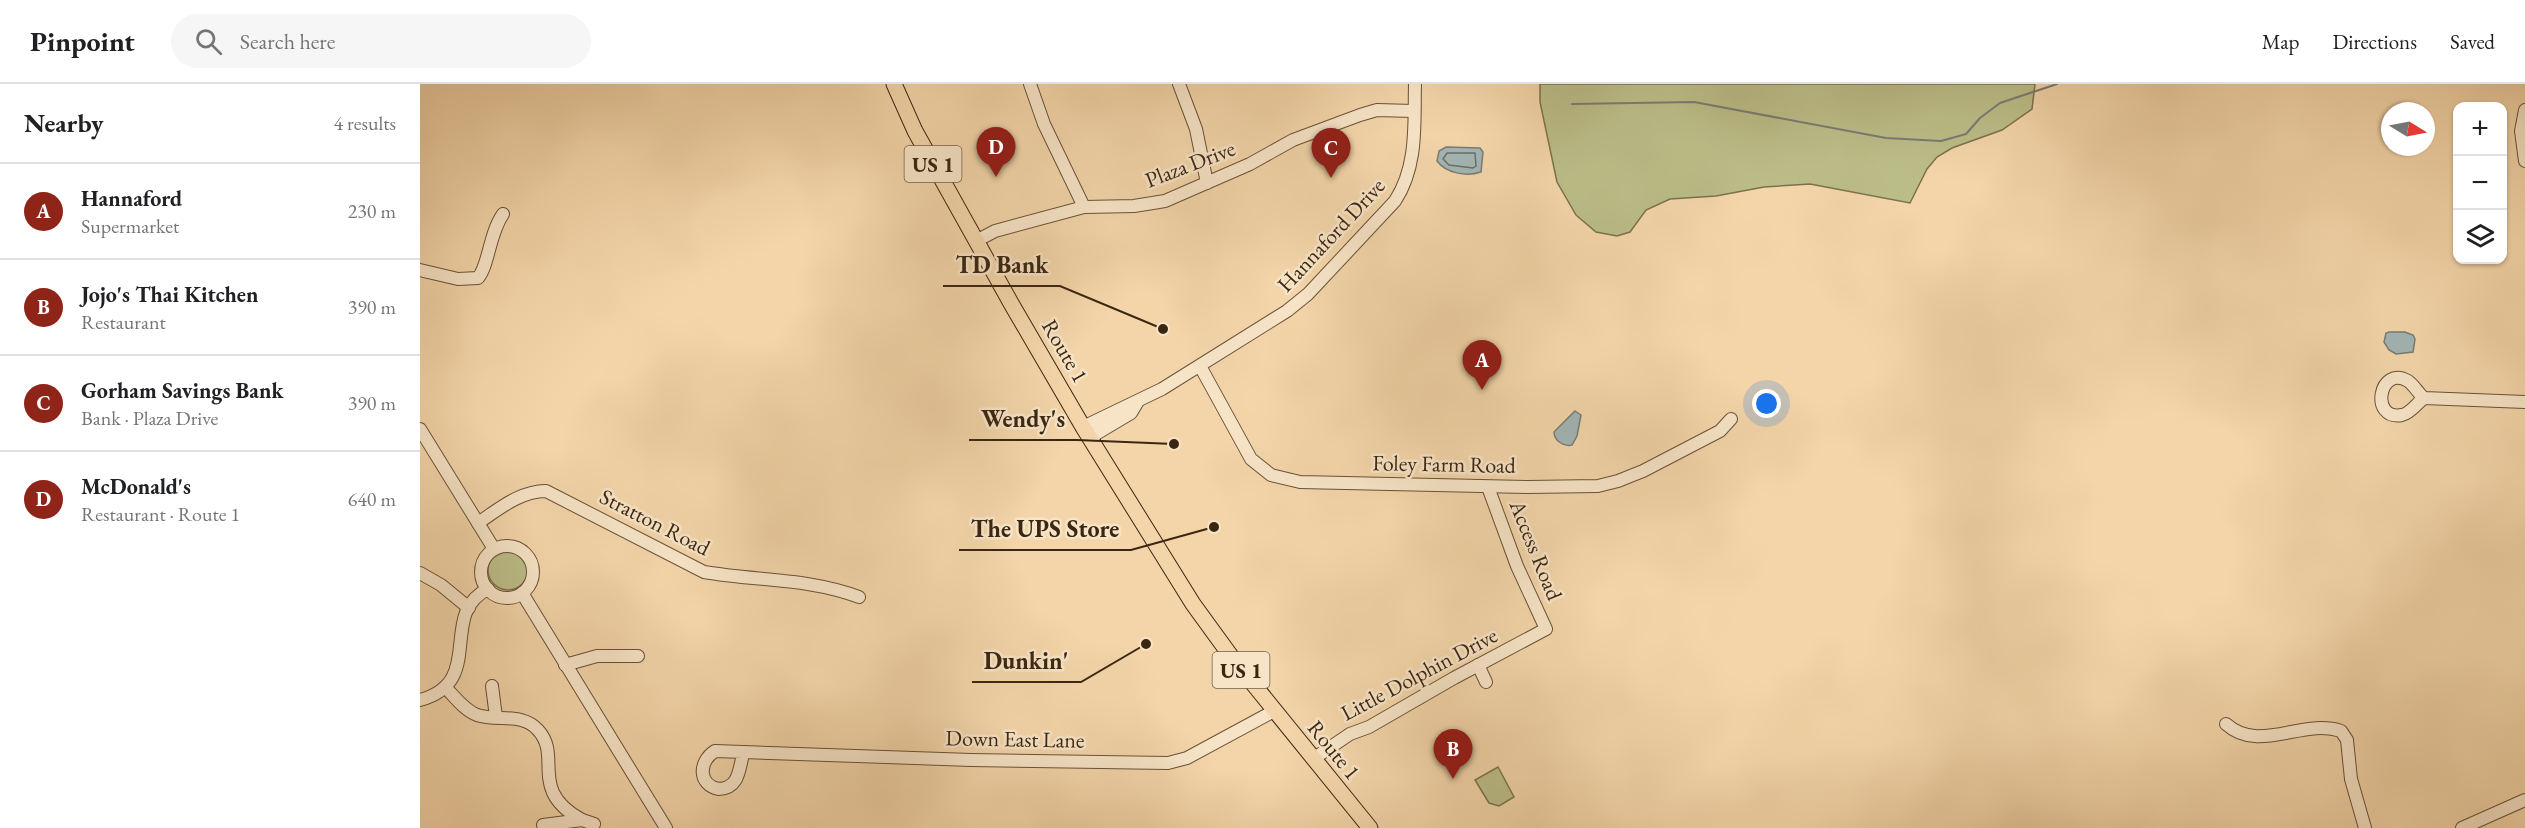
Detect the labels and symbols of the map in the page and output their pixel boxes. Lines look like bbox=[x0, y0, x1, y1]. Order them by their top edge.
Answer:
north arrow bbox=[2381, 102, 2435, 156]
pin: D bbox=[976, 128, 1016, 177]
pin: C bbox=[1312, 128, 1350, 178]
street label: Plaza Drive bbox=[1141, 133, 1240, 194]
road number: US 1 bbox=[904, 146, 962, 182]
street label: Hannaford Drive bbox=[1271, 171, 1392, 298]
callout: TD Bank bbox=[943, 244, 1060, 286]
text: TD Bank bbox=[956, 249, 1049, 280]
street label: Route 1 bbox=[1035, 314, 1095, 388]
pin: A bbox=[1462, 340, 1502, 390]
your location bbox=[1752, 389, 1781, 418]
callout: Wendy's bbox=[969, 398, 1077, 440]
text: Wendy's bbox=[981, 403, 1065, 435]
street label: Foley Farm Road bbox=[1372, 448, 1517, 480]
street label: Stratton Road bbox=[595, 482, 716, 563]
street label: Access Road bbox=[1502, 495, 1570, 605]
callout: The UPS Store bbox=[959, 508, 1131, 550]
text: The UPS Store bbox=[971, 513, 1119, 544]
street label: Little Dolphin Drive bbox=[1336, 620, 1503, 728]
callout: Dunkin' bbox=[972, 640, 1081, 682]
text: Dunkin' bbox=[984, 645, 1068, 676]
road number: US 1 bbox=[1212, 652, 1270, 688]
street label: Route 1 bbox=[1301, 714, 1367, 786]
street label: Down East Lane bbox=[945, 723, 1085, 755]
pin: B bbox=[1434, 730, 1472, 779]

